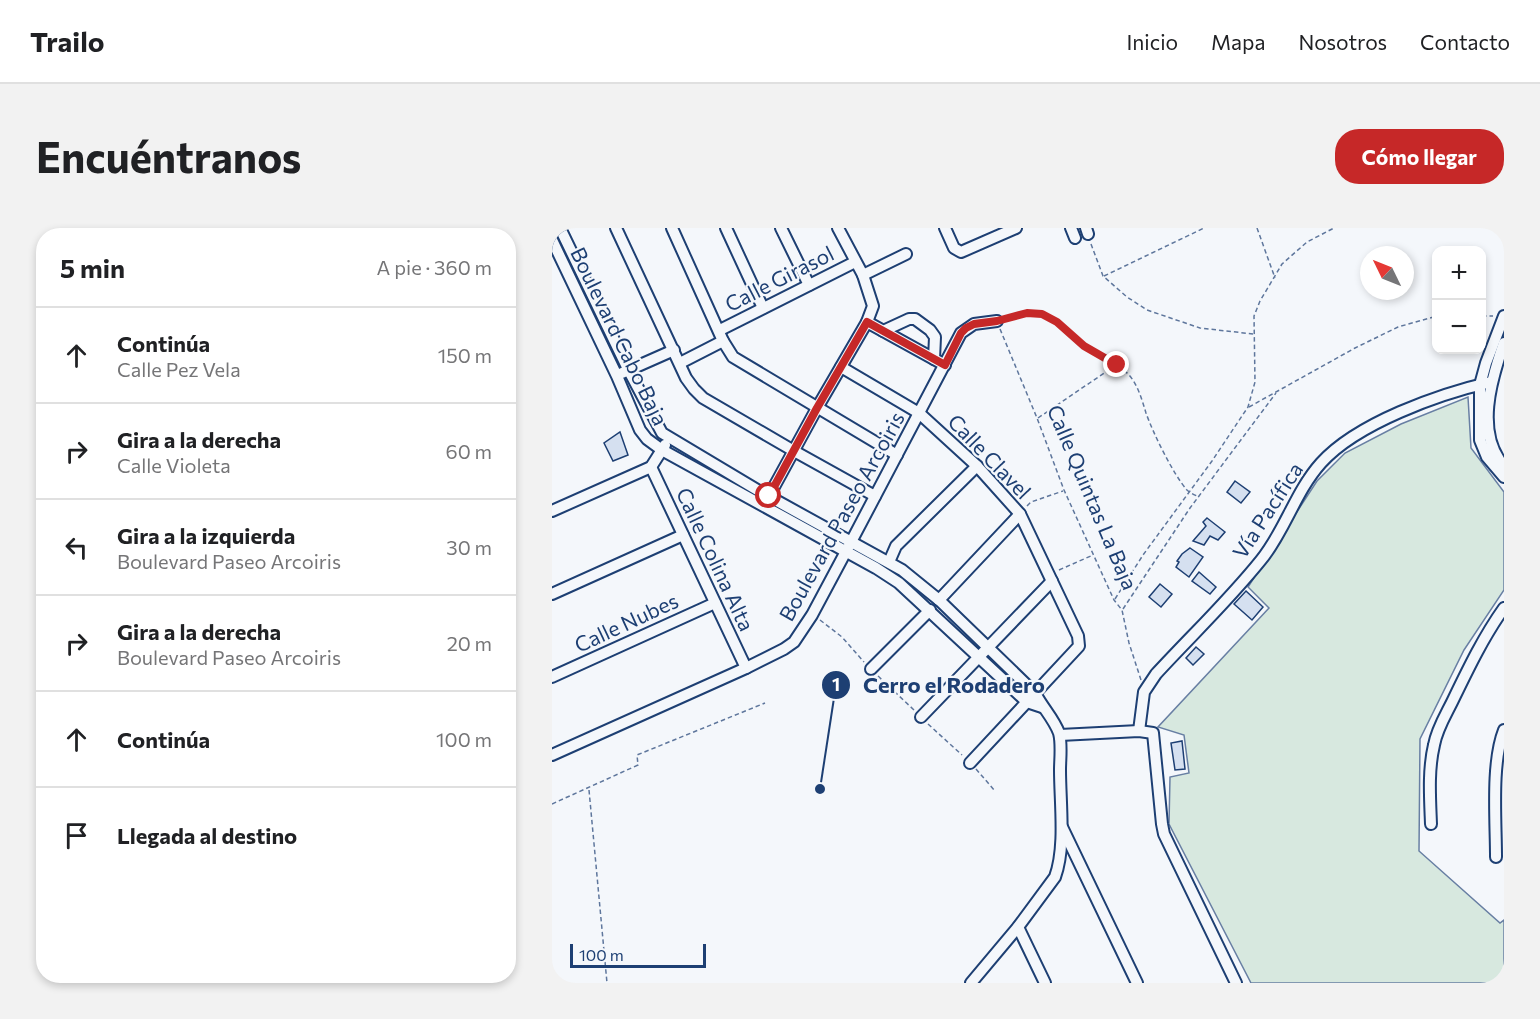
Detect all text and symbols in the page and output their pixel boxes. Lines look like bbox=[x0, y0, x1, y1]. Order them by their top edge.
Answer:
text: Trailo bbox=[30, 24, 105, 58]
text: Inicio bbox=[1126, 29, 1178, 54]
text: Mapa bbox=[1211, 29, 1265, 54]
text: Nosotros bbox=[1298, 29, 1387, 54]
text: Contacto bbox=[1420, 29, 1510, 54]
button: Cómo llegar bbox=[1335, 129, 1504, 184]
text: Encuéntranos bbox=[36, 130, 301, 182]
street label: Calle Girasol bbox=[721, 240, 837, 316]
street label: Boulevard Cabo Baja bbox=[566, 243, 674, 429]
north arrow bbox=[1360, 246, 1414, 300]
map controls bbox=[1432, 246, 1486, 354]
button: + bbox=[1432, 246, 1486, 300]
text: 5 min bbox=[60, 252, 125, 283]
text: A pie · 360 m bbox=[377, 255, 492, 279]
button: − bbox=[1432, 300, 1486, 354]
text: Continúa bbox=[117, 330, 210, 357]
icon: ahead bbox=[60, 339, 93, 372]
text: 150 m bbox=[438, 343, 492, 367]
route end bbox=[1103, 351, 1129, 377]
text: Calle Pez Vela bbox=[117, 357, 241, 381]
street label: Calle Quintas La Baja bbox=[1043, 401, 1143, 593]
street label: Boulevard Paseo Arcoiris bbox=[773, 407, 909, 625]
street label: Calle Clavel bbox=[943, 408, 1037, 504]
text: Gira a la derecha bbox=[117, 426, 281, 453]
icon: right bbox=[60, 435, 93, 468]
text: 60 m bbox=[446, 439, 492, 463]
text: Calle Violeta bbox=[117, 453, 231, 477]
street label: Vía Pacífica bbox=[1227, 457, 1307, 563]
route start bbox=[755, 482, 781, 508]
street label: Calle Colina Alta bbox=[672, 483, 760, 635]
text: Gira a la izquierda bbox=[117, 522, 295, 549]
icon: left bbox=[60, 531, 93, 564]
text: 30 m bbox=[446, 535, 492, 559]
text: Boulevard Paseo Arcoiris bbox=[117, 549, 341, 573]
street label: Calle Nubes bbox=[570, 587, 682, 657]
text: Gira a la derecha bbox=[117, 618, 281, 645]
icon: right bbox=[60, 627, 93, 660]
text: 20 m bbox=[447, 631, 492, 655]
text: Boulevard Paseo Arcoiris bbox=[117, 645, 341, 669]
callout: Cerro el Rodadero bbox=[821, 665, 1057, 705]
text: Cerro el Rodadero bbox=[863, 671, 1045, 698]
text: 1 bbox=[832, 673, 840, 695]
icon: ahead bbox=[60, 723, 93, 756]
text: Continúa bbox=[117, 726, 210, 753]
text: 100 m bbox=[436, 727, 492, 751]
icon: arrive bbox=[60, 819, 93, 852]
text: Llegada al destino bbox=[117, 822, 297, 849]
scale bar bbox=[570, 941, 706, 968]
text: 100 m bbox=[579, 945, 624, 964]

